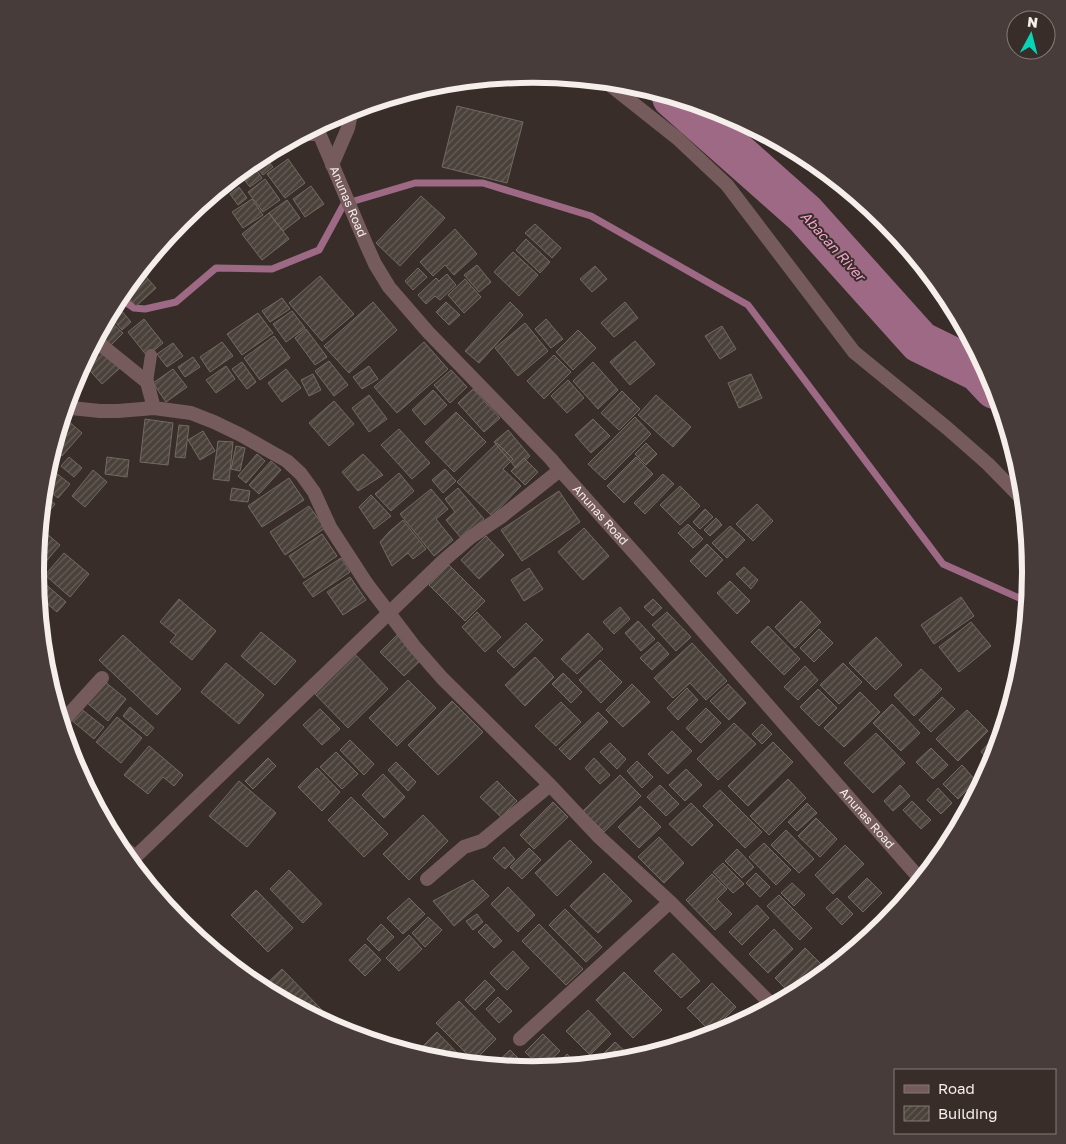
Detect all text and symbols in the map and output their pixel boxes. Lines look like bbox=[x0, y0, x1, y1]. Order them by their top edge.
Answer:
north arrow bbox=[1006, 10, 1056, 60]
text: N bbox=[1026, 13, 1039, 31]
street label: Anunas Road bbox=[327, 164, 370, 239]
water label: Abacan River bbox=[798, 207, 871, 286]
street label: Anunas Road bbox=[570, 481, 632, 548]
street label: Anunas Road bbox=[837, 785, 898, 852]
legend bbox=[894, 1069, 1056, 1134]
text: Road bbox=[938, 1079, 975, 1097]
text: Building bbox=[938, 1104, 998, 1122]

